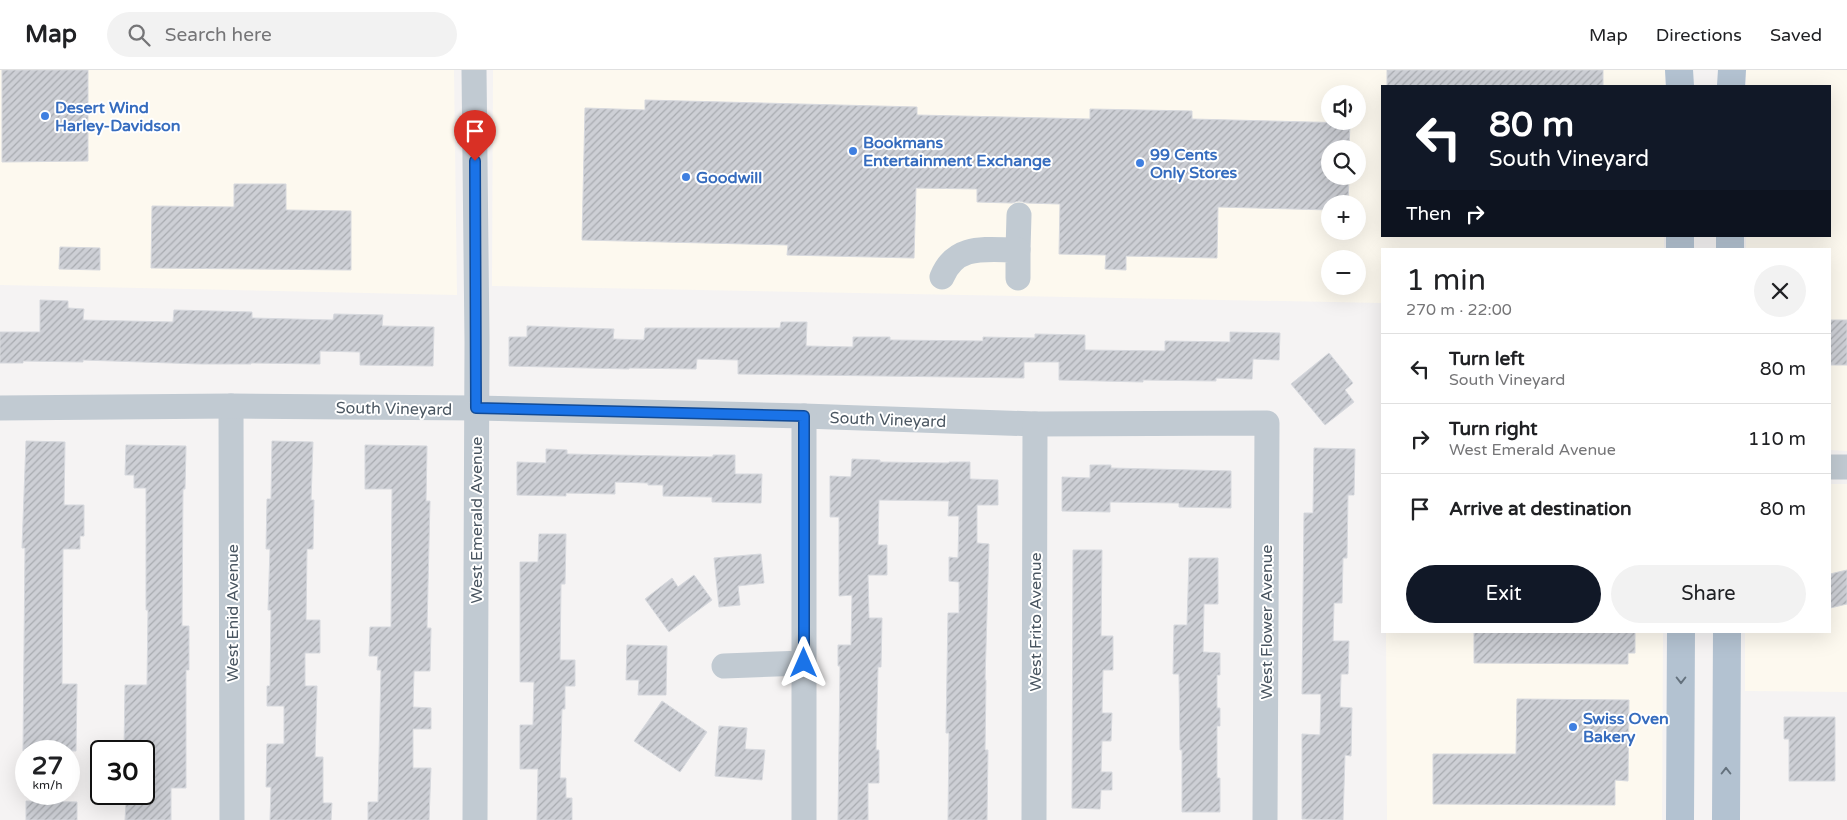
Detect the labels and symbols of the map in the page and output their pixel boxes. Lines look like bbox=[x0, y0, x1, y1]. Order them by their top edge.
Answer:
place label: Desert Wind Harley-Davidson bbox=[55, 98, 181, 136]
marker: Desert Wind Harley-Davidson bbox=[39, 110, 51, 122]
pin bbox=[454, 110, 496, 161]
place label: Bookmans Entertainment Exchange bbox=[863, 133, 1051, 171]
marker: Bookmans Entertainment Exchange bbox=[847, 145, 859, 157]
place label: 99 Cents Only Stores bbox=[1150, 145, 1238, 183]
marker: 99 Cents Only Stores bbox=[1134, 157, 1146, 169]
place label: Goodwill bbox=[696, 168, 762, 188]
marker: Goodwill bbox=[680, 171, 692, 183]
street label: South Vineyard bbox=[336, 398, 452, 420]
street label: South Vineyard bbox=[829, 408, 947, 432]
street label: West Emerald Avenue bbox=[467, 437, 487, 603]
street label: West Enid Avenue bbox=[223, 544, 243, 682]
street label: West Flower Avenue bbox=[1257, 545, 1277, 699]
street label: West Frito Avenue bbox=[1026, 553, 1046, 691]
position arrow bbox=[777, 636, 829, 688]
one-way arrow bbox=[1676, 676, 1686, 684]
place label: Swiss Oven Bakery bbox=[1583, 709, 1669, 747]
marker: Swiss Oven Bakery bbox=[1567, 721, 1579, 733]
speed limit sign: 30 bbox=[90, 740, 155, 805]
one-way arrow bbox=[1721, 767, 1732, 775]

